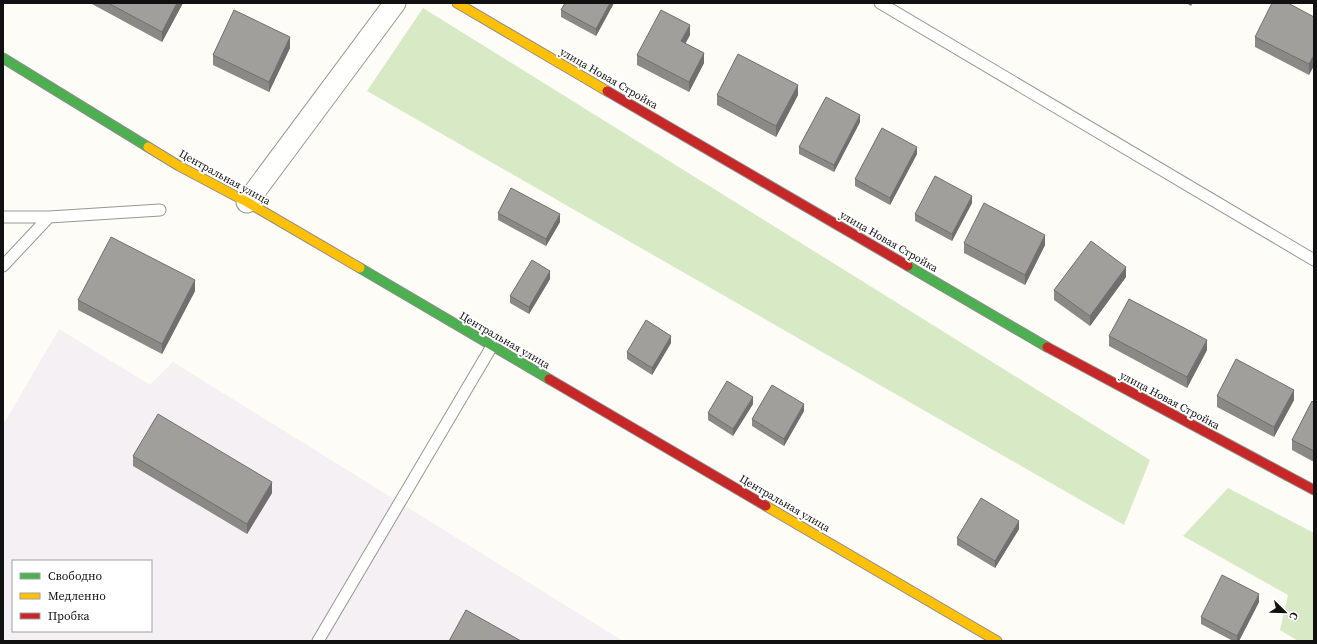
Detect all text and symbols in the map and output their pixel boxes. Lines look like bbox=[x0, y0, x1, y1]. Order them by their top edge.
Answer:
street label: улица Новая Стройка bbox=[557, 44, 661, 113]
street label: Центральная улица bbox=[176, 146, 274, 209]
street label: улица Новая Стройка bbox=[837, 207, 941, 276]
street label: Центральная улица bbox=[457, 308, 553, 373]
street label: улица Новая Стройка bbox=[1117, 368, 1223, 433]
street label: Центральная улица bbox=[737, 471, 833, 536]
legend bbox=[12, 560, 152, 632]
text: Свободно bbox=[48, 568, 103, 584]
text: Медленно bbox=[48, 588, 106, 604]
north arrow bbox=[1265, 592, 1305, 632]
text: Пробка bbox=[48, 608, 91, 624]
text: С bbox=[1285, 610, 1302, 622]

